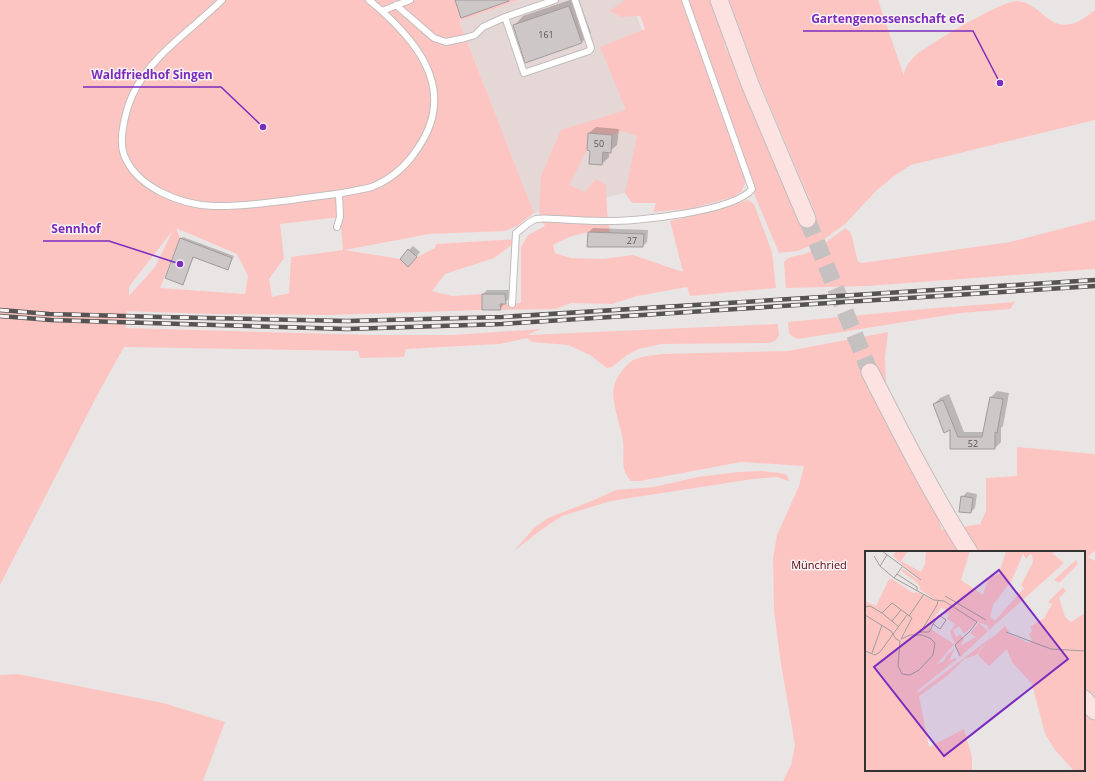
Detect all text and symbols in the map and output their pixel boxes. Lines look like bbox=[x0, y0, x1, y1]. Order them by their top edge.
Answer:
callout: Gartengenossenschaft eG bbox=[803, 7, 973, 31]
text: Gartengenossenschaft eG bbox=[811, 10, 965, 27]
house number: 161 bbox=[538, 28, 554, 41]
callout: Waldfriedhof Singen bbox=[83, 63, 221, 87]
text: Waldfriedhof Singen bbox=[91, 66, 213, 83]
house number: 50 bbox=[594, 137, 604, 150]
callout: Sennhof bbox=[43, 217, 109, 241]
text: Sennhof bbox=[51, 220, 102, 237]
house number: 27 bbox=[627, 234, 637, 247]
house number: 52 bbox=[968, 437, 978, 450]
inset map bbox=[865, 551, 1085, 771]
park label: Münchried bbox=[791, 557, 847, 572]

